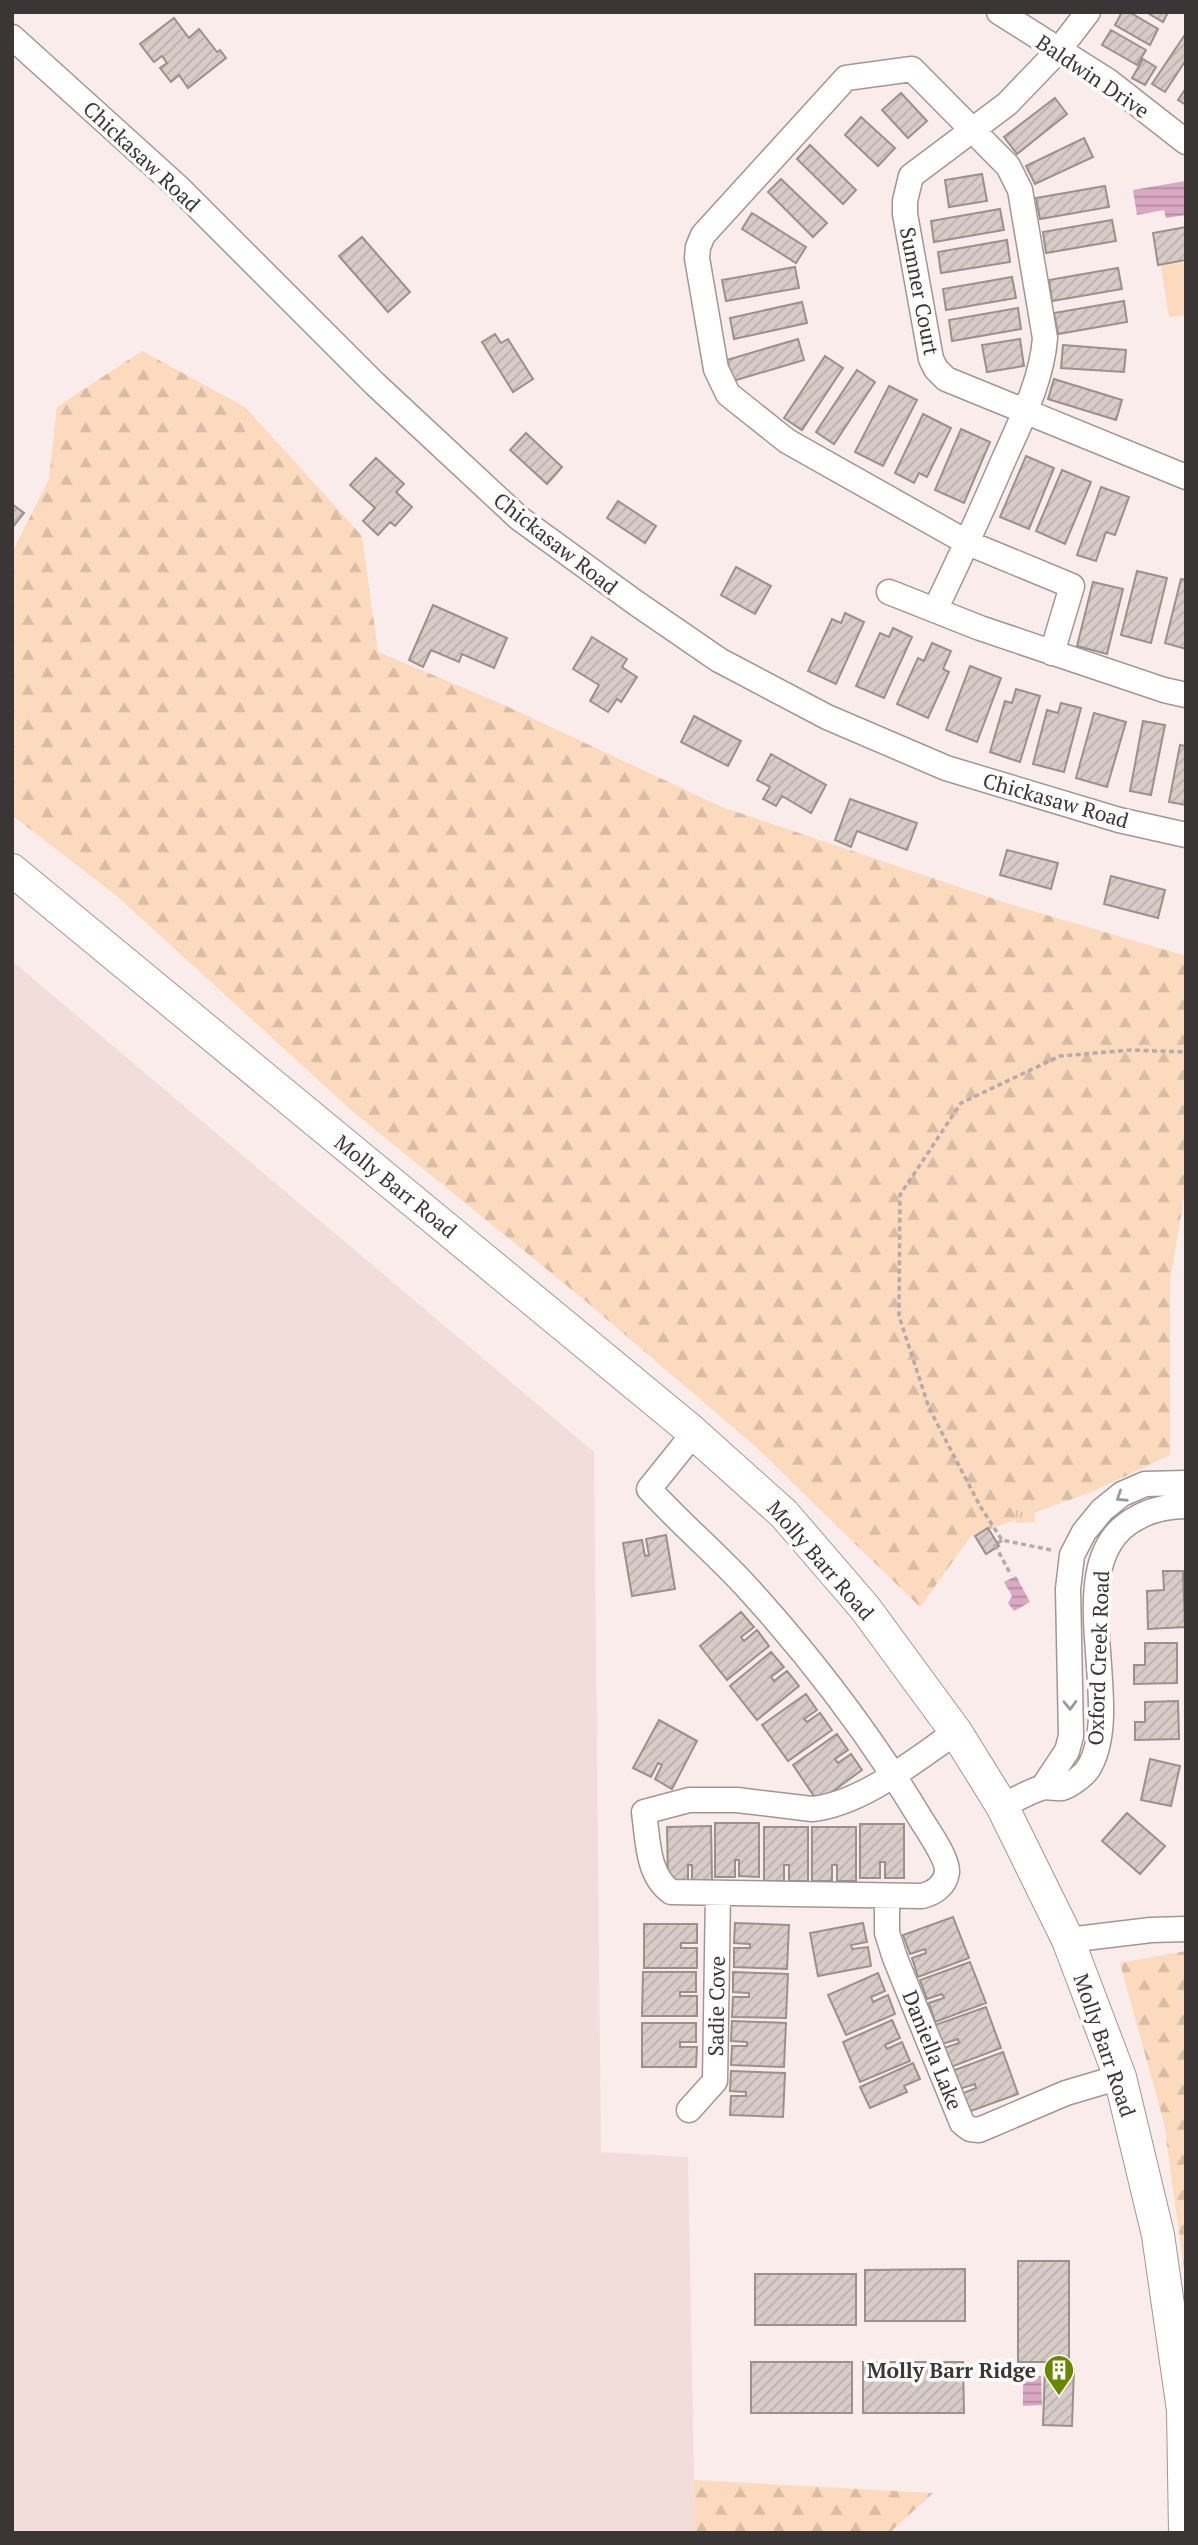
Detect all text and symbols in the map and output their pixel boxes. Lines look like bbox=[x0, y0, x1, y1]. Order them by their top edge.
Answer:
street label: Baldwin Drive bbox=[1031, 28, 1155, 124]
street label: Chickasaw Road bbox=[77, 94, 207, 218]
street label: Sumner Court bbox=[894, 224, 946, 358]
street label: Chickasaw Road bbox=[488, 486, 624, 601]
street label: Chickasaw Road bbox=[980, 766, 1132, 834]
street label: Molly Barr Road bbox=[329, 1128, 463, 1244]
one-way arrow bbox=[1116, 1488, 1129, 1501]
street label: Molly Barr Road bbox=[761, 1494, 881, 1626]
street label: Oxford Creek Road bbox=[1081, 1570, 1115, 1746]
one-way arrow bbox=[1062, 1700, 1078, 1710]
street label: Sadie Cove bbox=[701, 1955, 731, 2057]
street label: Molly Barr Road bbox=[1067, 1970, 1143, 2121]
street label: Daniella Lake bbox=[896, 1986, 970, 2114]
building icon: Molly Barr Ridge bbox=[1042, 2353, 1076, 2397]
place label: Molly Barr Ridge bbox=[867, 2356, 1036, 2384]

